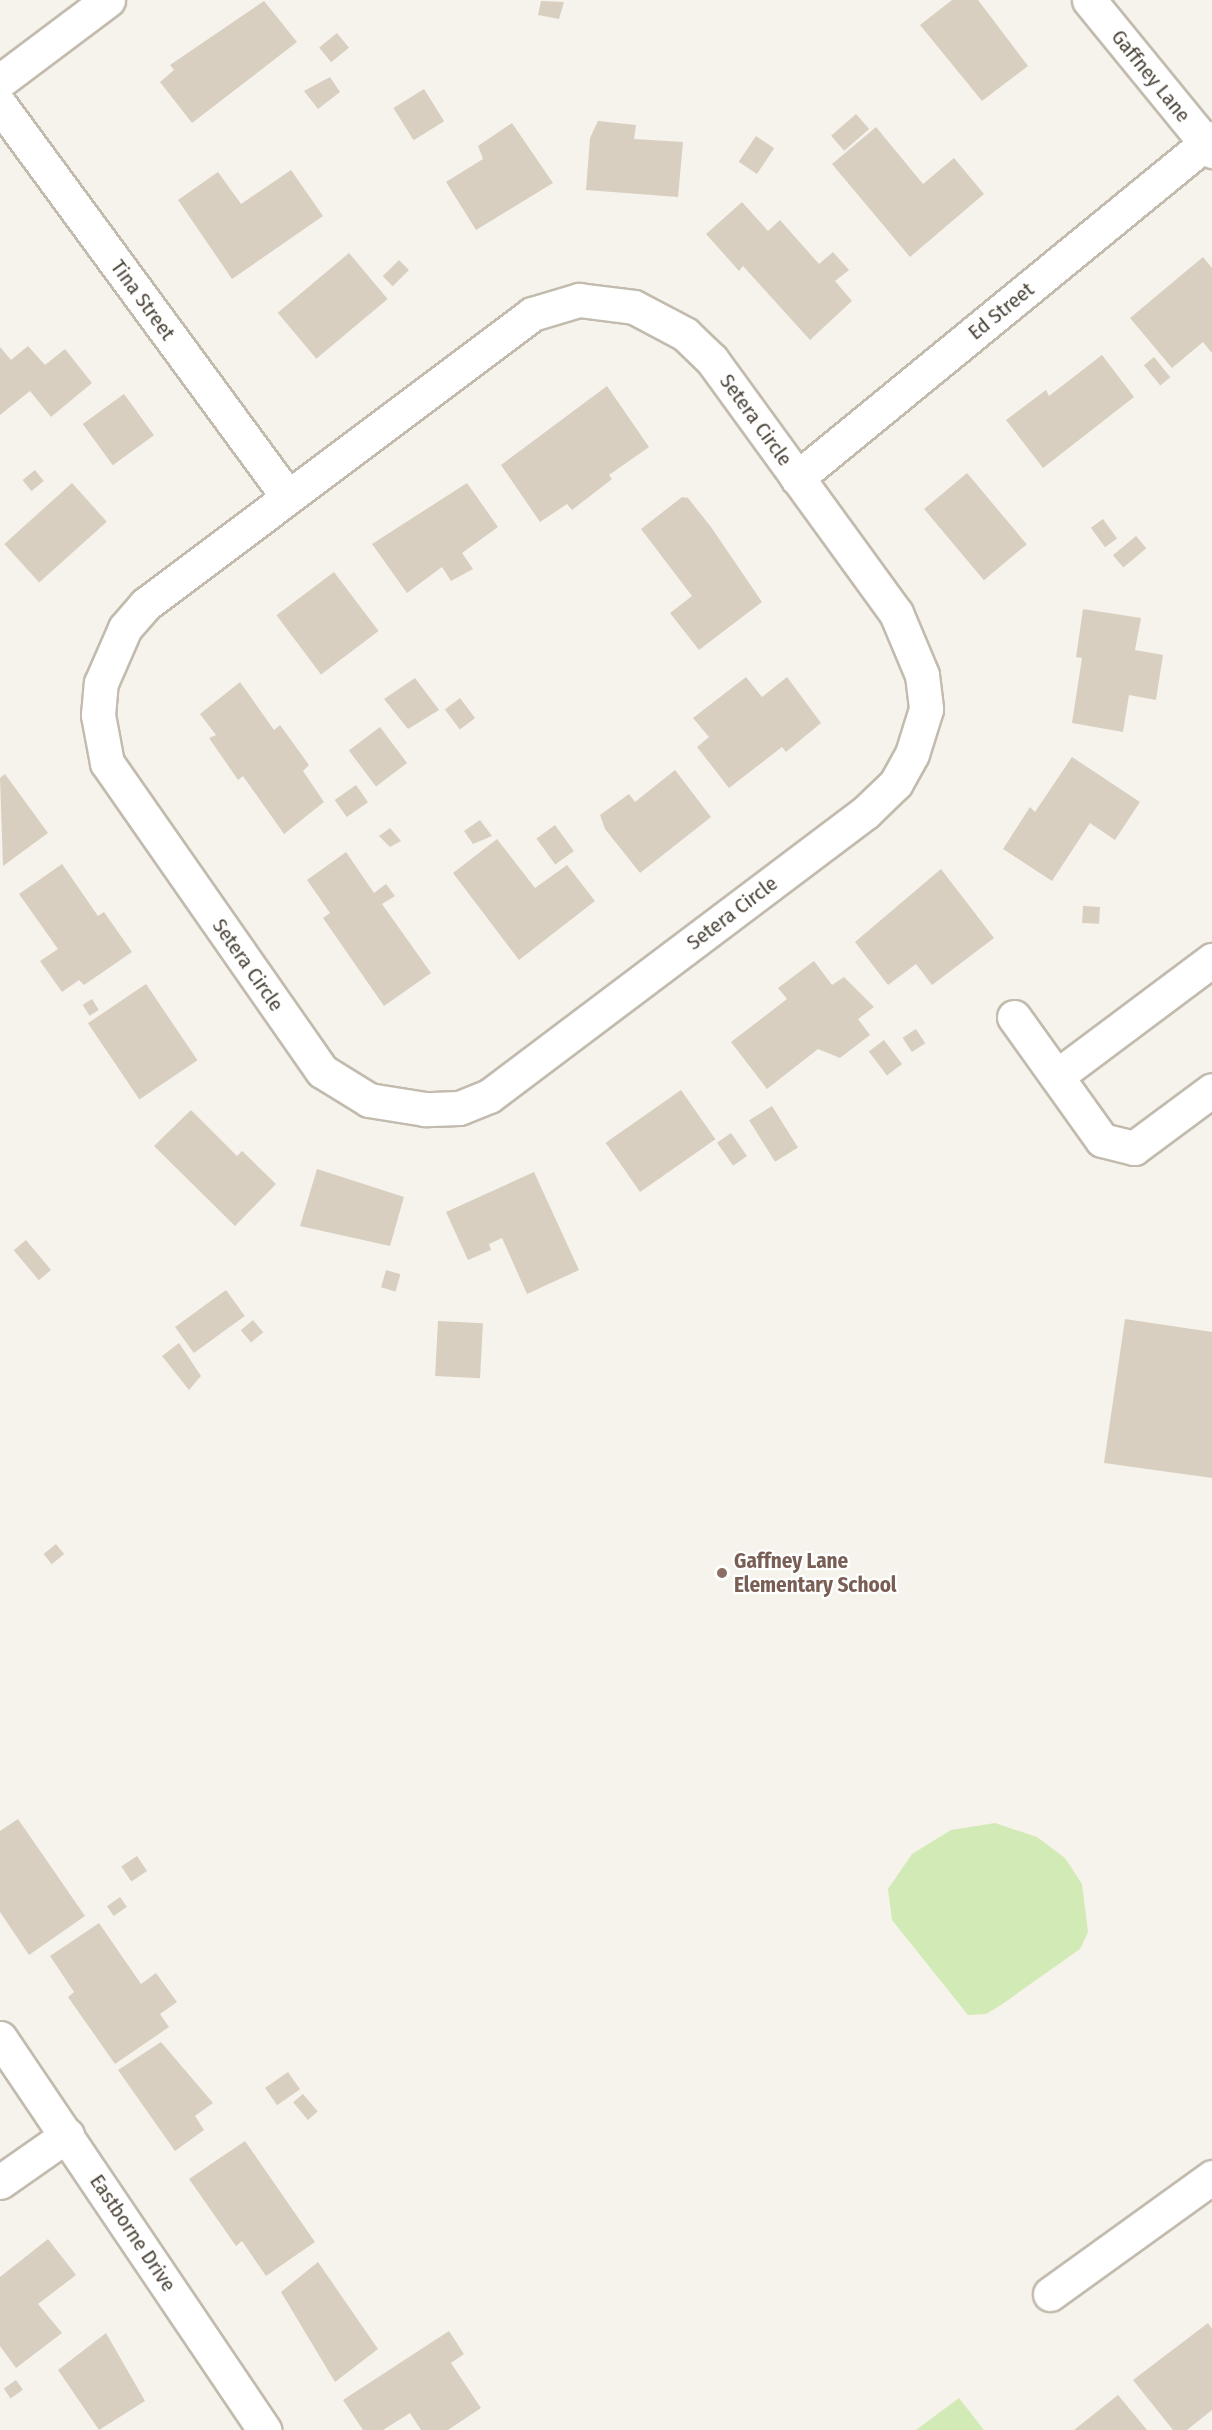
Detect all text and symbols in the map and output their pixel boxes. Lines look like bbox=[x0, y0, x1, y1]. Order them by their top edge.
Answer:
street label: Gaffney Lane bbox=[1106, 25, 1196, 127]
street label: Tina Street bbox=[105, 255, 181, 345]
street label: Ed Street bbox=[963, 277, 1039, 345]
street label: Setera Circle bbox=[714, 369, 798, 471]
street label: Setera Circle bbox=[682, 871, 782, 955]
street label: Setera Circle bbox=[207, 914, 289, 1016]
place label: Gaffney Lane Elementary School bbox=[734, 1548, 897, 1598]
marker: Gaffney Lane Elementary School bbox=[715, 1566, 729, 1580]
street label: Eastborne Drive bbox=[85, 2170, 181, 2296]

